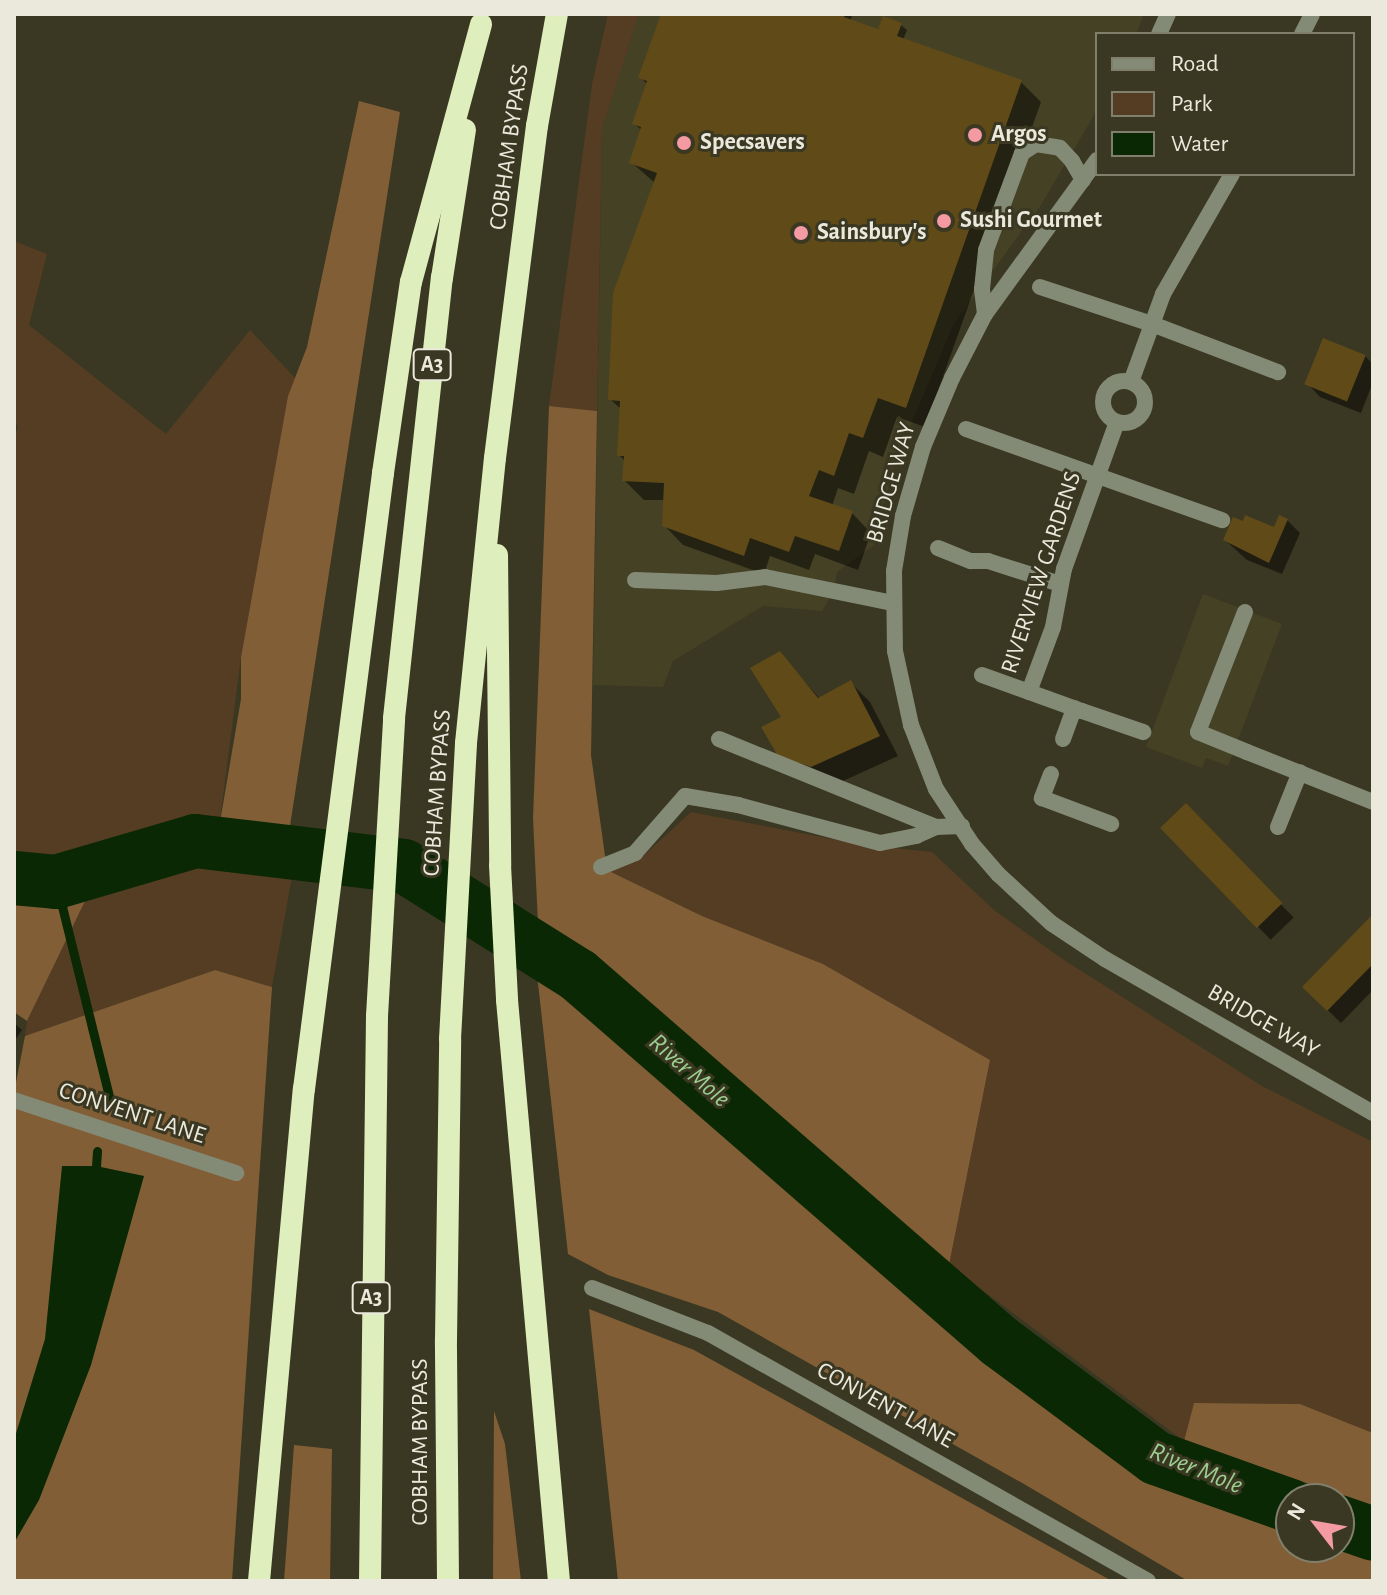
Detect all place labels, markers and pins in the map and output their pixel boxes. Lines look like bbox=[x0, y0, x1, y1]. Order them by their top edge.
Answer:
place label: Argos bbox=[991, 121, 1046, 149]
marker: Argos bbox=[966, 126, 984, 144]
place label: Specsavers bbox=[700, 129, 805, 157]
marker: Specsavers bbox=[675, 134, 693, 152]
place label: Sushi Gourmet bbox=[960, 207, 1102, 235]
marker: Sushi Gourmet bbox=[935, 212, 953, 230]
place label: Sainsbury's bbox=[817, 219, 926, 247]
marker: Sainsbury's bbox=[792, 224, 810, 242]

